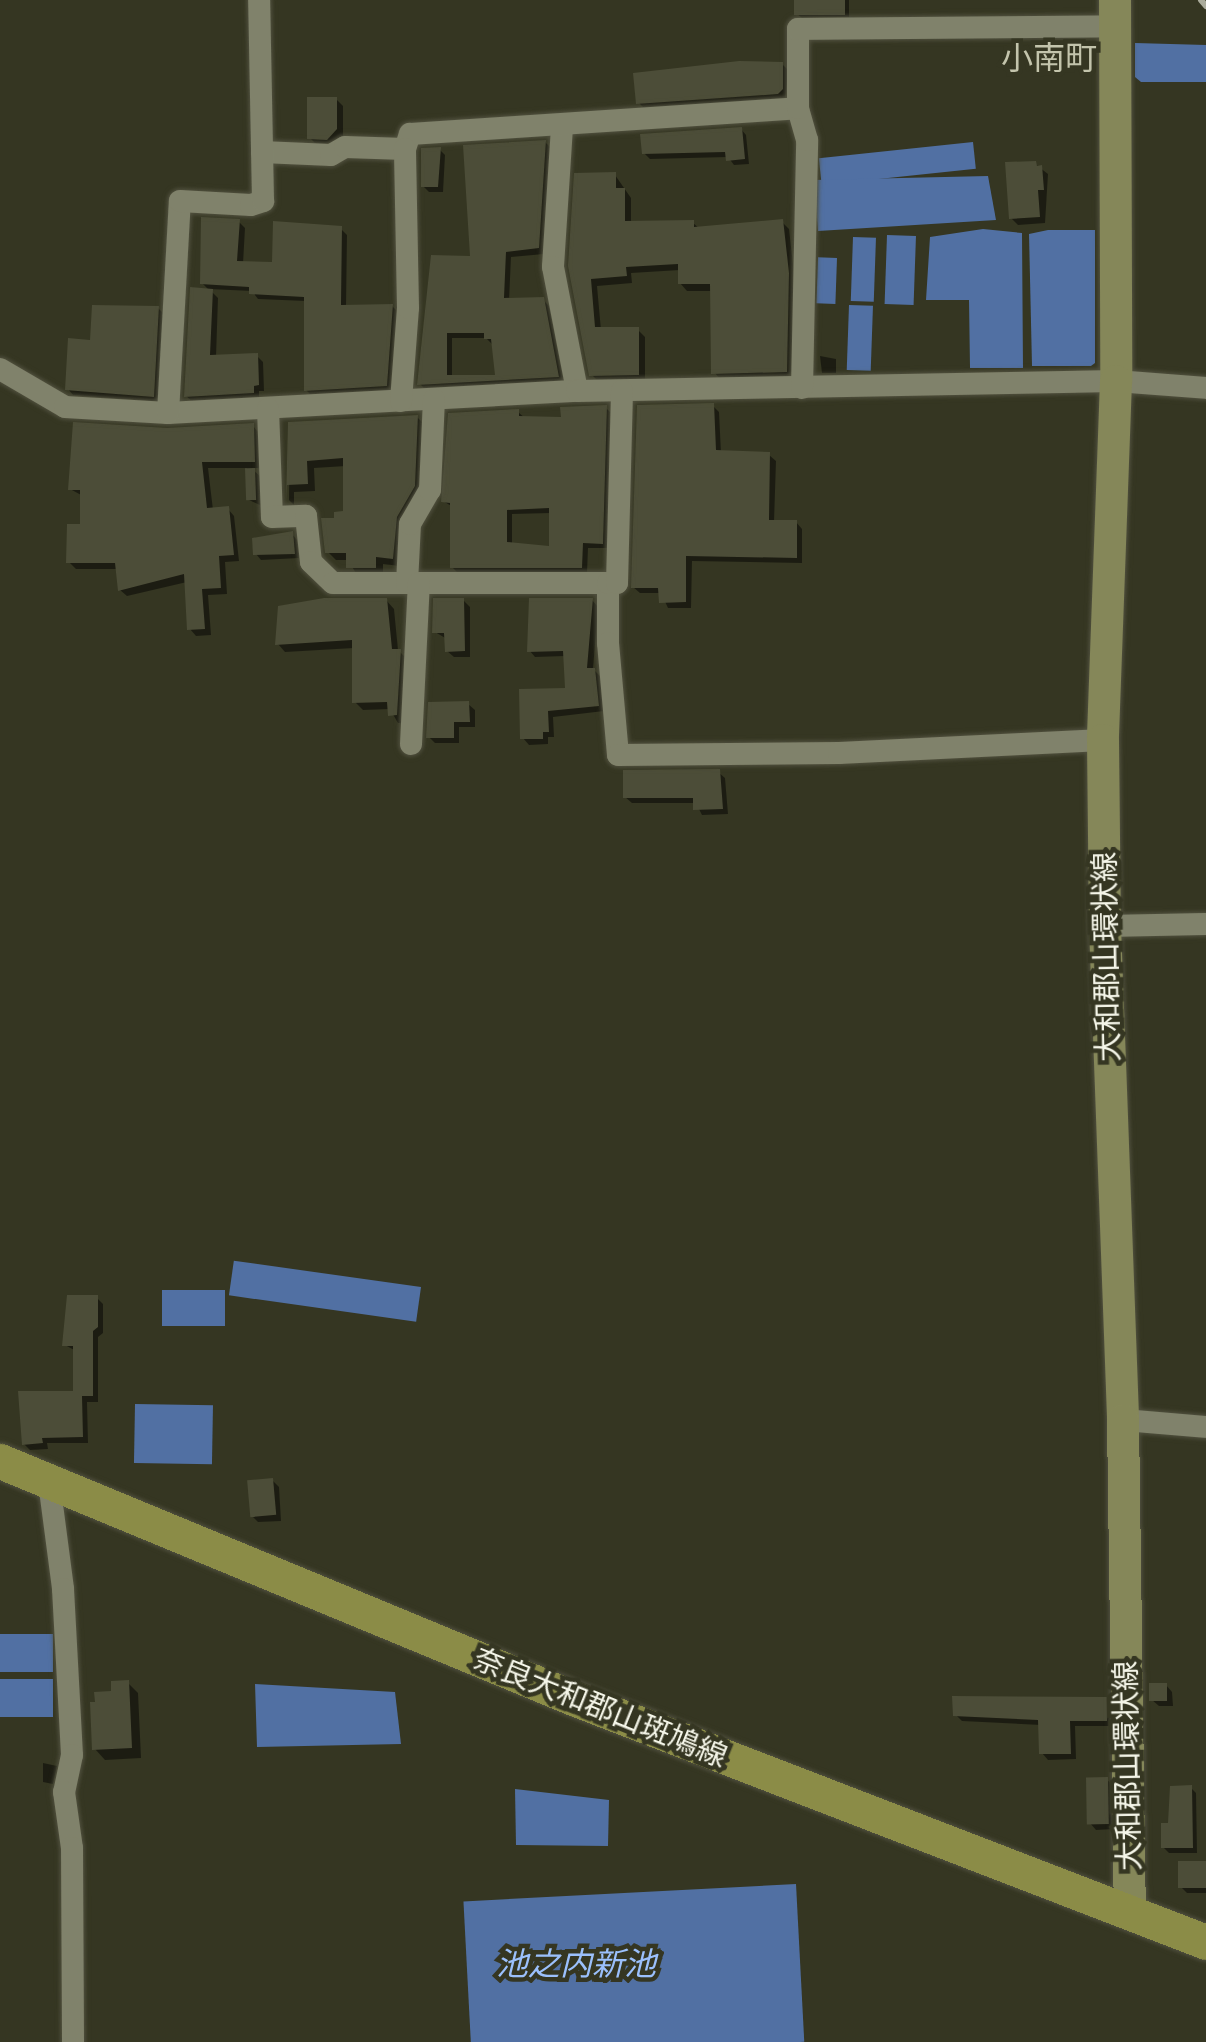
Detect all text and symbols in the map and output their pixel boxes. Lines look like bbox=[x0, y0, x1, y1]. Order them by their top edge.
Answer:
district label: 小南町 bbox=[1001, 39, 1097, 77]
street label: 大和郡山環状線 bbox=[1087, 852, 1127, 1062]
street label: 奈良大和郡山斑鳩線 bbox=[468, 1641, 732, 1775]
street label: 大和郡山環状線 bbox=[1108, 1661, 1148, 1871]
water label: 池之内新池 bbox=[496, 1945, 656, 1983]

